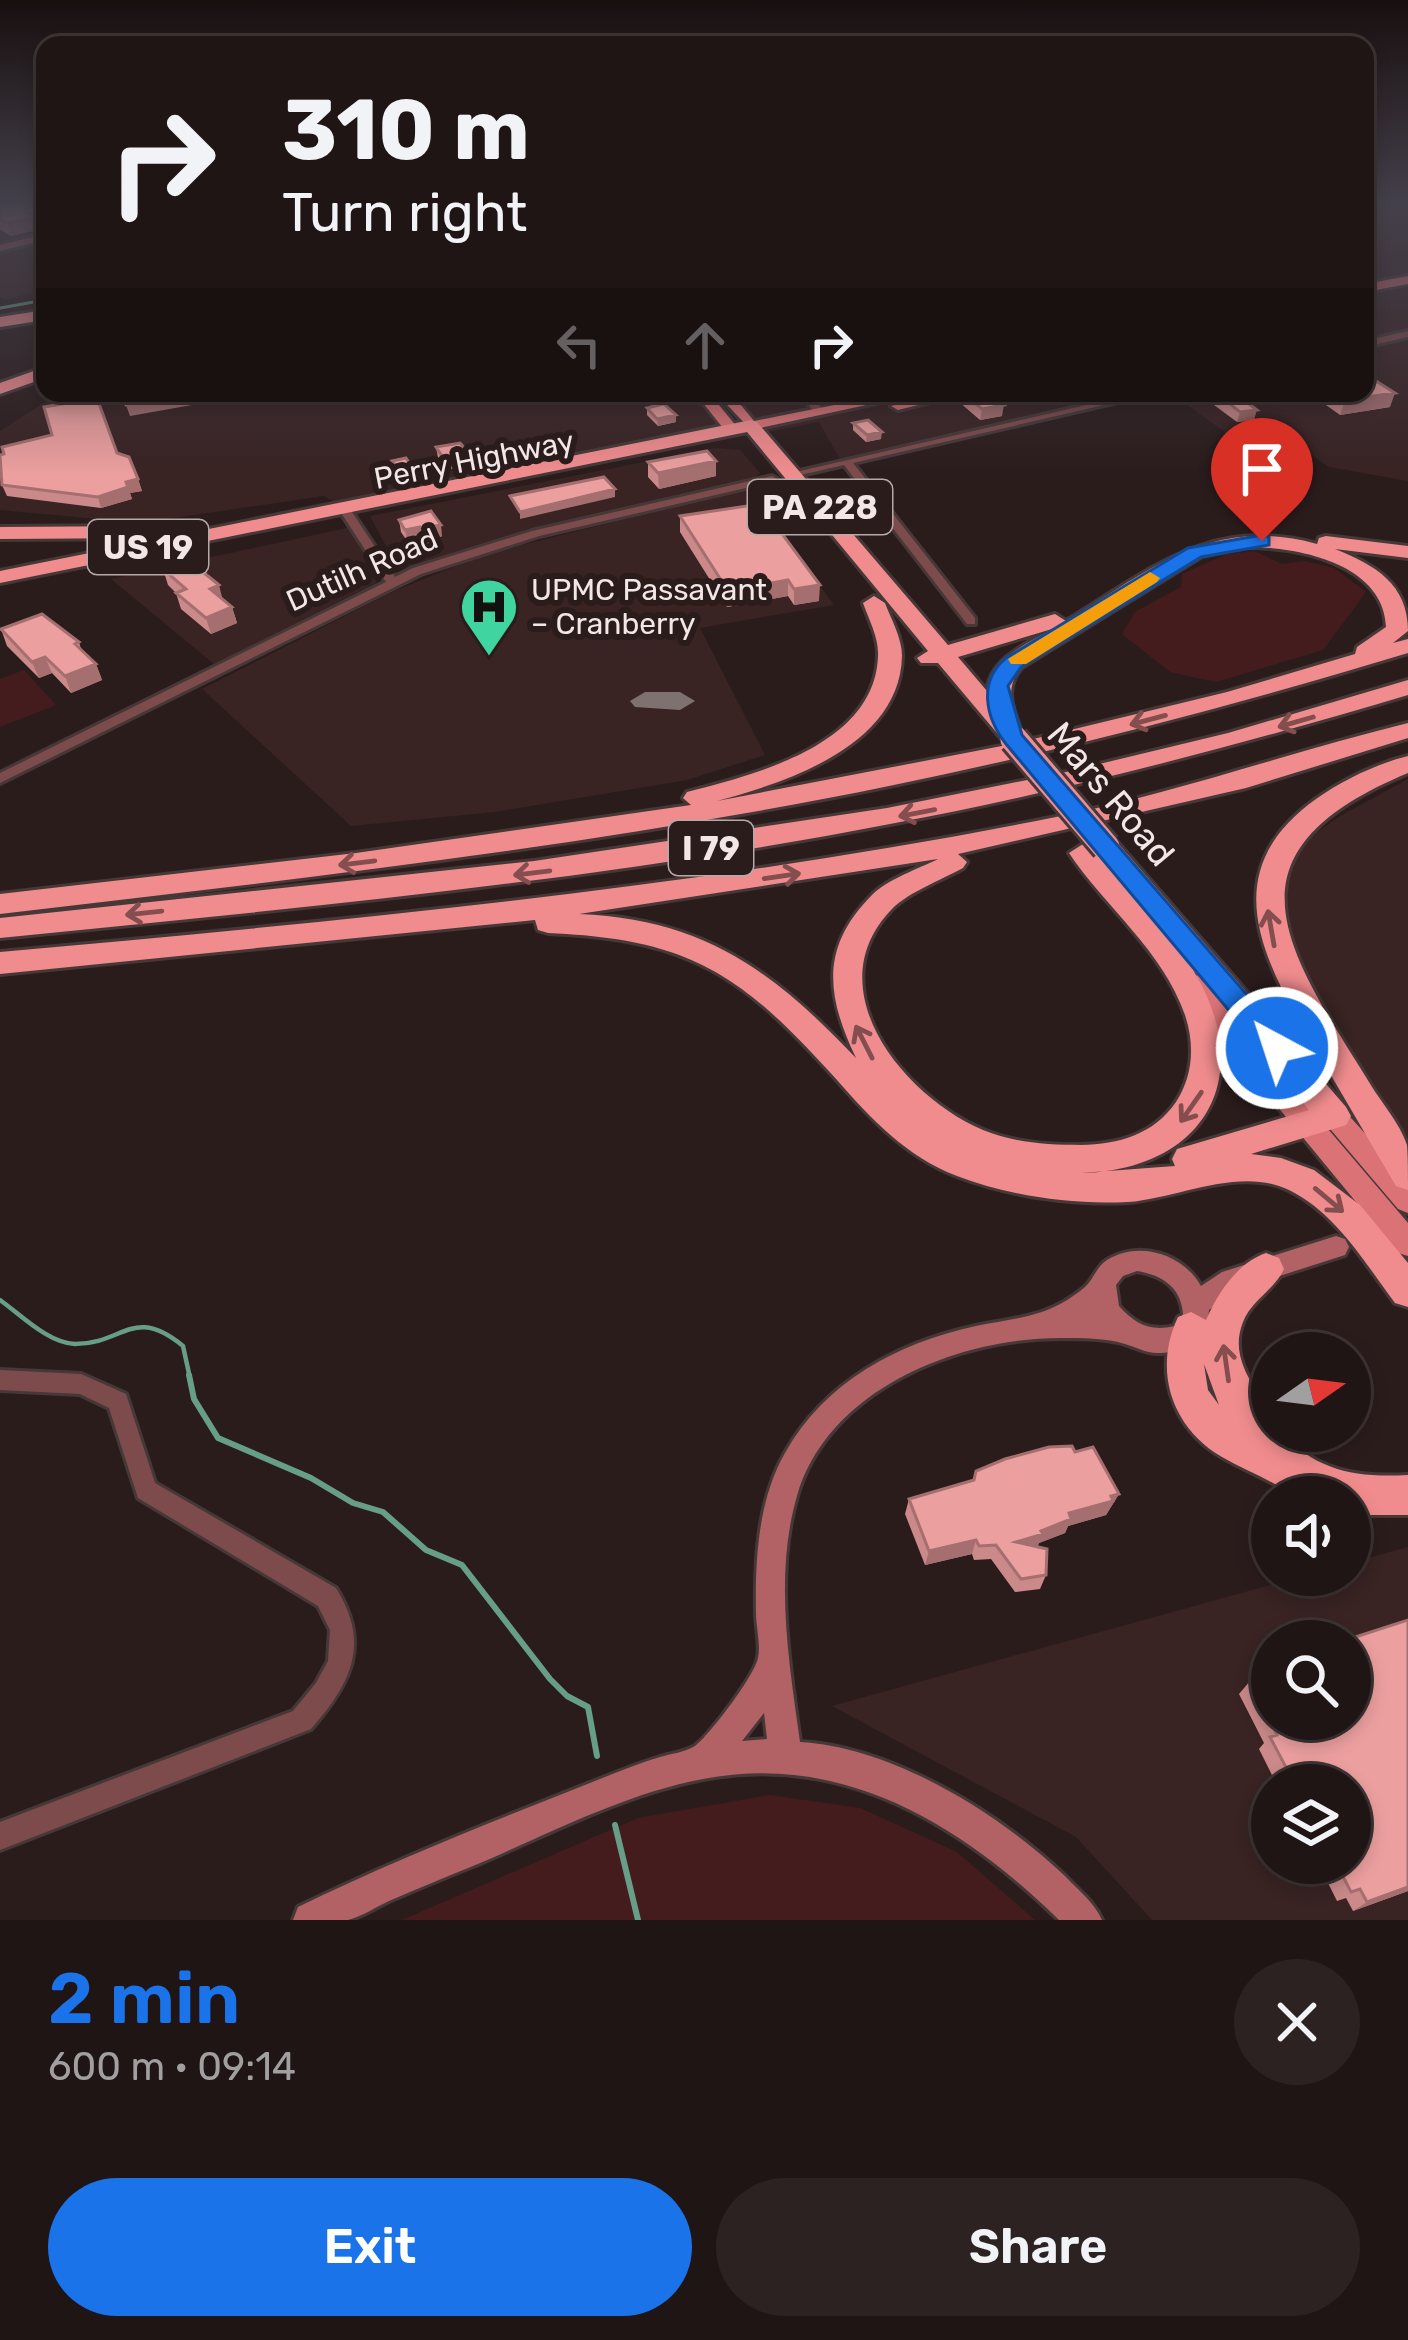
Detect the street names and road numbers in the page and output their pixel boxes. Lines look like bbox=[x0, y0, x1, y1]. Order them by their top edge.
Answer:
street label: Perry Highway bbox=[371, 423, 577, 497]
road number: PA 228 bbox=[748, 480, 892, 534]
road number: US 19 bbox=[88, 520, 208, 574]
street label: Dutilh Road bbox=[281, 521, 443, 619]
street label: Mars Road bbox=[1038, 713, 1184, 875]
road number: I 79 bbox=[669, 821, 753, 875]

